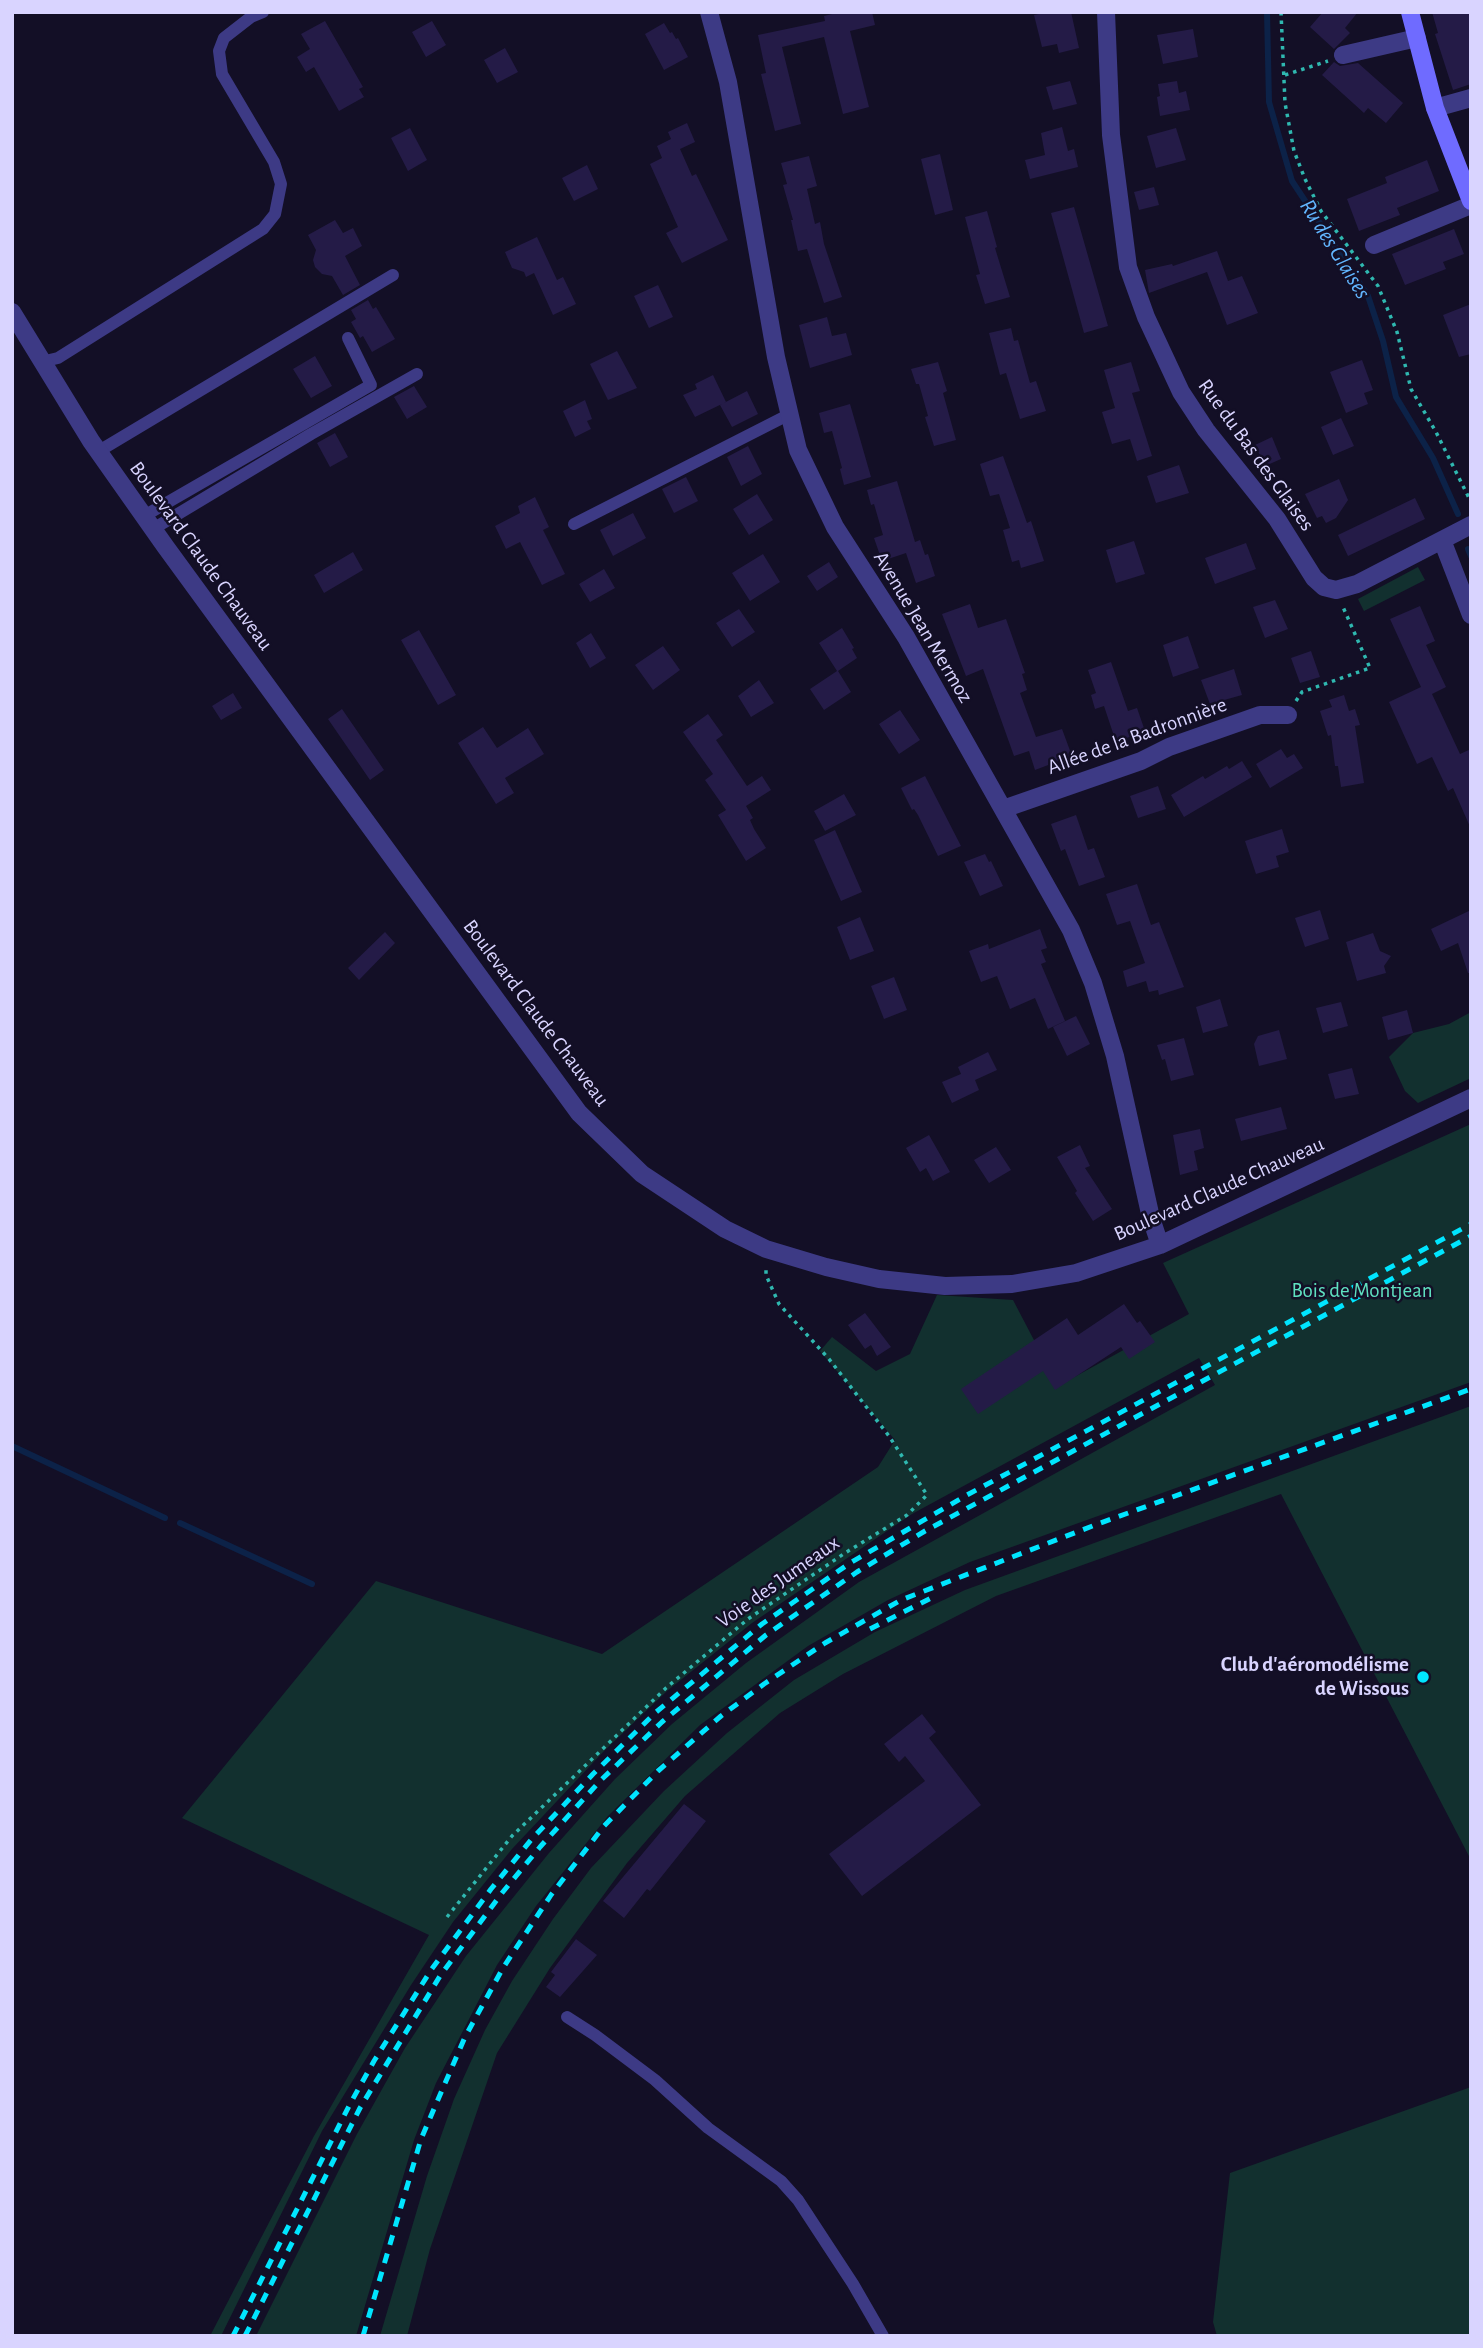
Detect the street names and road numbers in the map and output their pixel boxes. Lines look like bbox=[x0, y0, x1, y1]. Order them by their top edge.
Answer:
street label: Rue du Bas des Glaises bbox=[1192, 374, 1320, 536]
street label: Boulevard Claude Chauveau bbox=[124, 457, 278, 655]
street label: Avenue Jean Mermoz bbox=[868, 547, 978, 707]
street label: Allée de la Badronnière bbox=[1044, 692, 1230, 780]
street label: Boulevard Claude Chauveau bbox=[458, 915, 614, 1111]
street label: Boulevard Claude Chauveau bbox=[1110, 1131, 1328, 1247]
street label: Voie des Jumeaux bbox=[712, 1530, 844, 1634]

